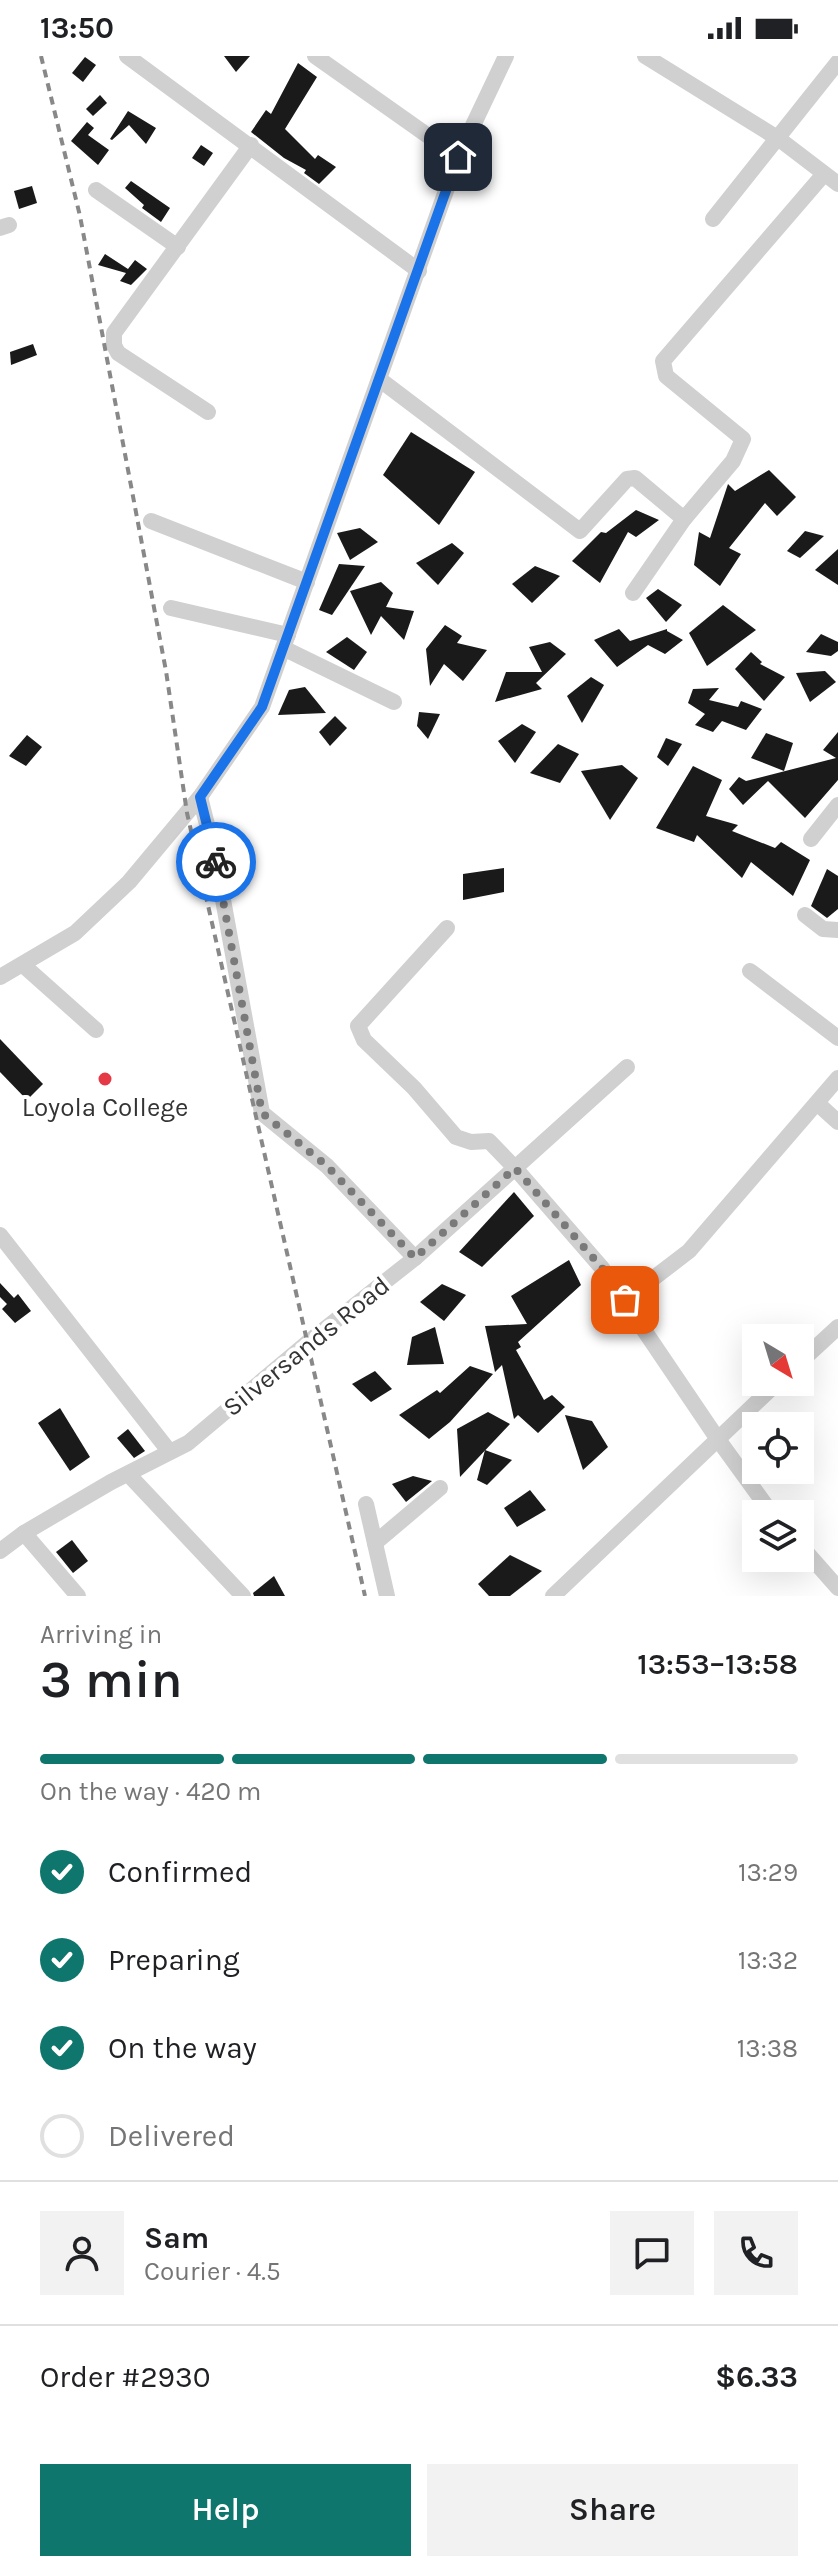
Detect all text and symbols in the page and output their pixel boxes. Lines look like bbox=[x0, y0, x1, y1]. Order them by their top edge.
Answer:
text: 13:50 bbox=[40, 10, 114, 46]
pin bbox=[424, 123, 492, 191]
icon: home bbox=[436, 135, 480, 179]
courier bbox=[176, 822, 256, 902]
icon: bike bbox=[194, 840, 238, 884]
marker: Loyola College bbox=[96, 1070, 114, 1088]
place label: Loyola College bbox=[22, 1092, 188, 1123]
pin bbox=[591, 1266, 659, 1334]
street label: Silversands Road bbox=[217, 1270, 396, 1423]
icon: bag bbox=[603, 1278, 647, 1322]
north arrow bbox=[742, 1324, 814, 1396]
map controls bbox=[742, 1324, 814, 1572]
button: locate bbox=[742, 1412, 814, 1484]
button: layers bbox=[742, 1500, 814, 1572]
text: Arriving in bbox=[40, 1619, 162, 1650]
text: 13:53–13:58 bbox=[637, 1646, 798, 1682]
text: 3 min bbox=[40, 1649, 183, 1710]
text: On the way · 420 m bbox=[40, 1776, 261, 1807]
icon: check bbox=[40, 1850, 84, 1894]
text: Confirmed bbox=[108, 1854, 252, 1890]
text: 13:29 bbox=[738, 1857, 798, 1888]
icon: check bbox=[40, 1938, 84, 1982]
text: Preparing bbox=[108, 1942, 240, 1978]
text: 13:32 bbox=[738, 1945, 798, 1976]
icon: check bbox=[40, 2026, 84, 2070]
text: On the way bbox=[108, 2030, 257, 2066]
text: 13:38 bbox=[737, 2033, 798, 2064]
text: Delivered bbox=[108, 2118, 235, 2154]
button: person bbox=[40, 2211, 124, 2295]
button: chat bbox=[610, 2211, 694, 2295]
button: phone bbox=[714, 2211, 798, 2295]
text: Sam bbox=[144, 2220, 209, 2256]
text: Courier · 4.5 bbox=[144, 2256, 281, 2287]
text: Order #2930 bbox=[40, 2359, 210, 2395]
text: $6.33 bbox=[715, 2359, 798, 2395]
button: Help bbox=[40, 2464, 411, 2556]
button: Share bbox=[427, 2464, 798, 2556]

